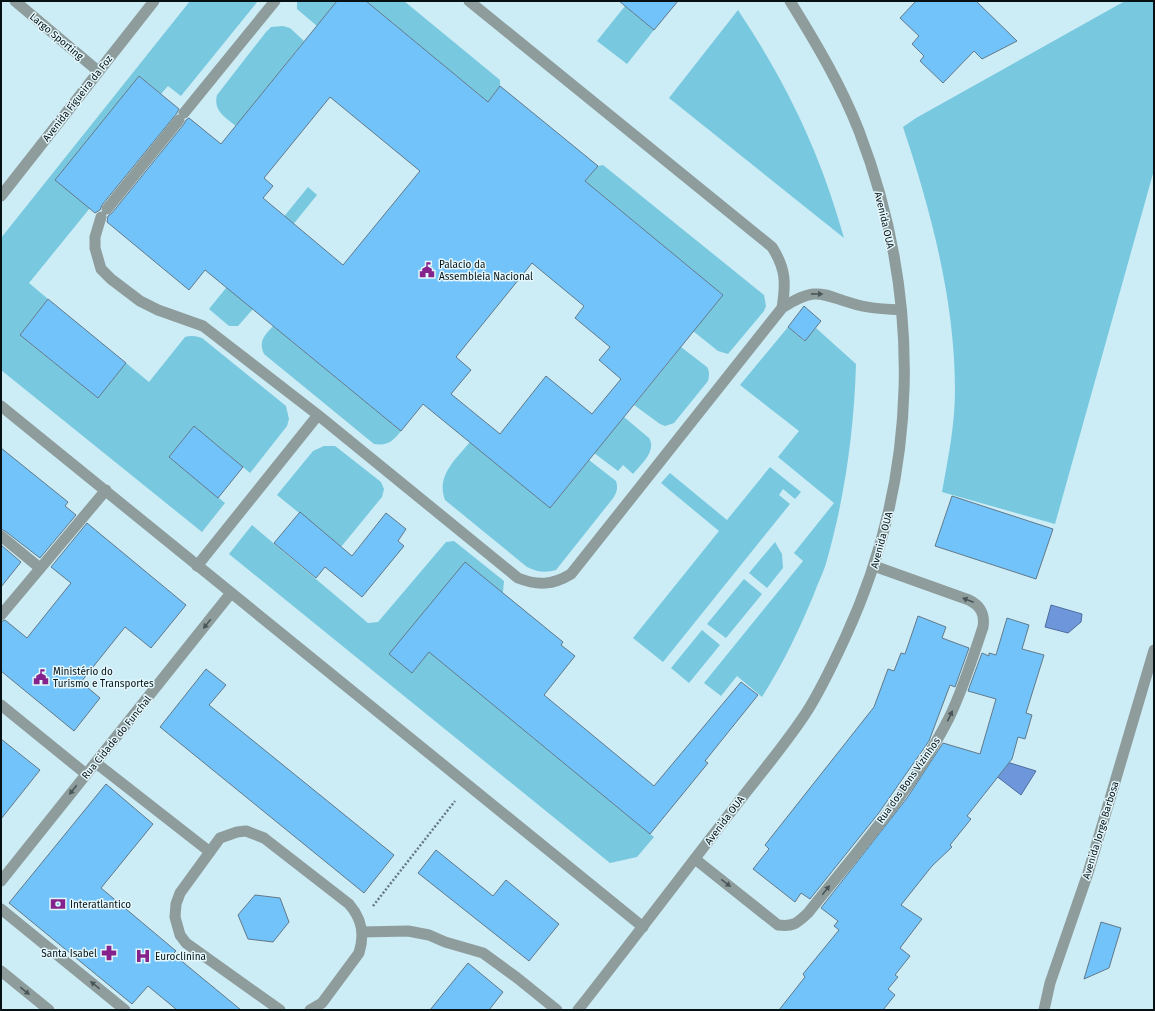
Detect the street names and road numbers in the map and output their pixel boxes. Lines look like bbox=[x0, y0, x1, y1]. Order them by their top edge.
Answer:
street label: Largo Sporting bbox=[27, 11, 86, 63]
street label: Avenida Figueira da Foz bbox=[41, 53, 115, 144]
street label: Avenida OUA bbox=[872, 191, 896, 250]
street label: Avenida OUA bbox=[869, 510, 895, 570]
street label: Rua Cidade do Funchal bbox=[80, 694, 154, 782]
street label: Rua dos Bons Vizinhos bbox=[875, 735, 943, 826]
street label: Avenida Jorge Barbosa bbox=[1080, 780, 1122, 881]
street label: Avenida OUA bbox=[703, 794, 747, 847]

